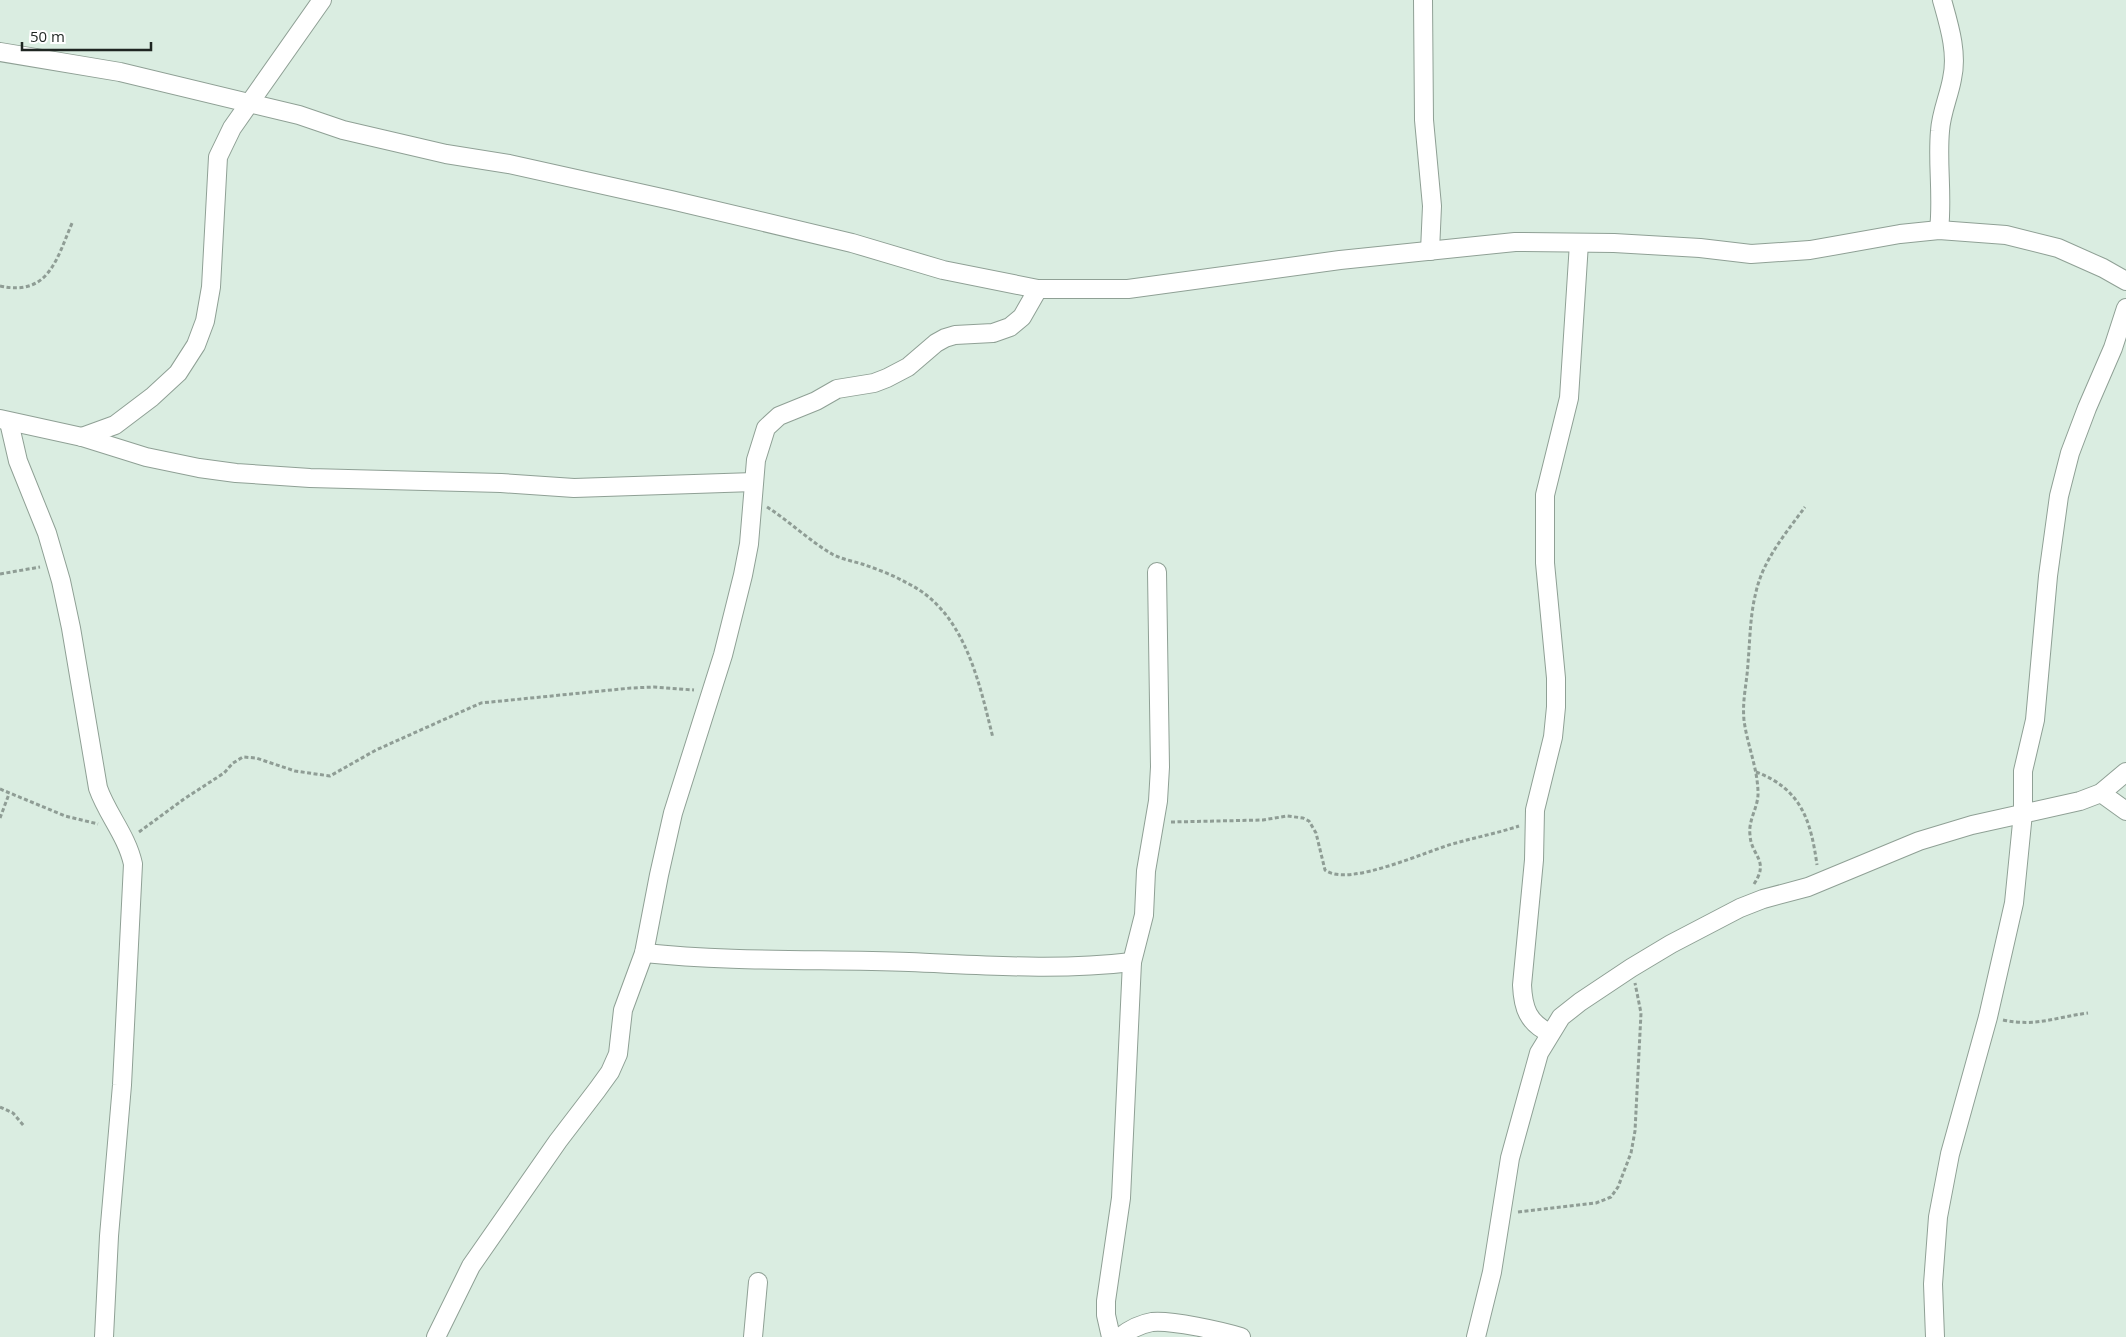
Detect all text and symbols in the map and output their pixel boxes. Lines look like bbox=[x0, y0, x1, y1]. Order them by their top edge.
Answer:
scale bar bbox=[22, 20, 151, 52]
text: 50 m bbox=[30, 26, 65, 46]

